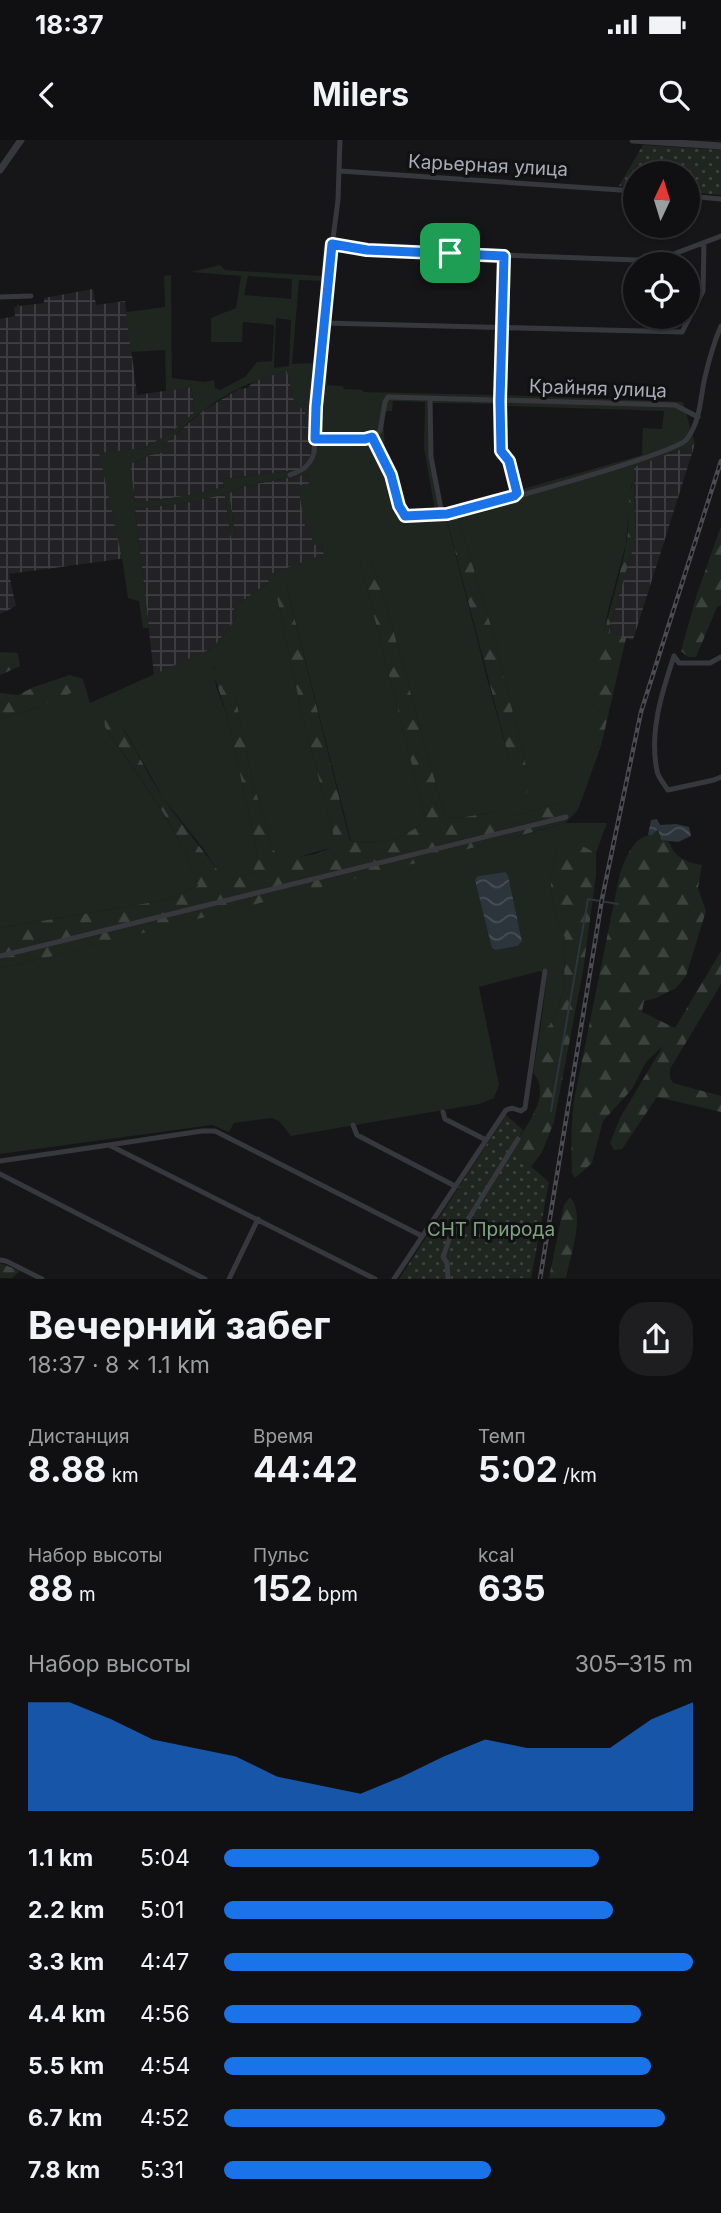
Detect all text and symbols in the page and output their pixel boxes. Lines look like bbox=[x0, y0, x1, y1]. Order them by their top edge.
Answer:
text: 18:37 bbox=[35, 9, 104, 40]
text: Milers bbox=[312, 75, 409, 114]
icon: back bbox=[28, 76, 66, 114]
icon: search bbox=[655, 76, 693, 114]
street label: Карьерная улица bbox=[407, 150, 569, 181]
north arrow bbox=[623, 161, 700, 238]
map controls bbox=[623, 161, 700, 329]
pin bbox=[420, 223, 480, 283]
icon: arrive bbox=[431, 234, 469, 272]
button: locate bbox=[623, 252, 700, 329]
street label: Крайняя улица bbox=[529, 375, 667, 402]
park label: СНТ Природа bbox=[427, 1218, 555, 1241]
text: Вечерний забег bbox=[28, 1302, 330, 1348]
button: share bbox=[619, 1302, 693, 1376]
text: 18:37 · 8 × 1.1 km bbox=[28, 1351, 210, 1379]
text: Дистанция bbox=[28, 1425, 130, 1448]
text: Время bbox=[253, 1425, 313, 1448]
text: Темп bbox=[478, 1425, 526, 1448]
text: 8.88 bbox=[28, 1448, 106, 1490]
text: 44:42 bbox=[253, 1448, 358, 1490]
text: 5:02 bbox=[478, 1448, 558, 1490]
text: km bbox=[106, 1464, 139, 1487]
text: /km bbox=[558, 1464, 597, 1487]
text: Набор высоты bbox=[28, 1544, 163, 1567]
text: Пульс bbox=[253, 1544, 309, 1567]
text: kcal bbox=[478, 1544, 514, 1567]
text: 88 bbox=[28, 1567, 74, 1609]
text: 152 bbox=[253, 1567, 313, 1609]
text: 635 bbox=[478, 1567, 546, 1609]
text: m bbox=[74, 1583, 96, 1606]
text: bpm bbox=[313, 1583, 358, 1606]
text: Набор высоты bbox=[28, 1650, 191, 1678]
text: 305–315 m bbox=[575, 1650, 693, 1678]
text: 1.1 km bbox=[28, 1844, 93, 1872]
text: 5:04 bbox=[140, 1844, 190, 1872]
text: 2.2 km bbox=[28, 1896, 104, 1924]
text: 5:01 bbox=[140, 1896, 184, 1924]
text: 3.3 km bbox=[28, 1948, 104, 1976]
text: 4:47 bbox=[140, 1948, 189, 1976]
text: 4.4 km bbox=[28, 2000, 106, 2028]
text: 4:56 bbox=[140, 2000, 190, 2028]
text: 5.5 km bbox=[28, 2052, 104, 2080]
text: 4:54 bbox=[140, 2052, 190, 2080]
text: 6.7 km bbox=[28, 2104, 103, 2132]
text: 4:52 bbox=[140, 2104, 190, 2132]
text: 7.8 km bbox=[28, 2156, 100, 2184]
text: 5:31 bbox=[140, 2156, 184, 2184]

